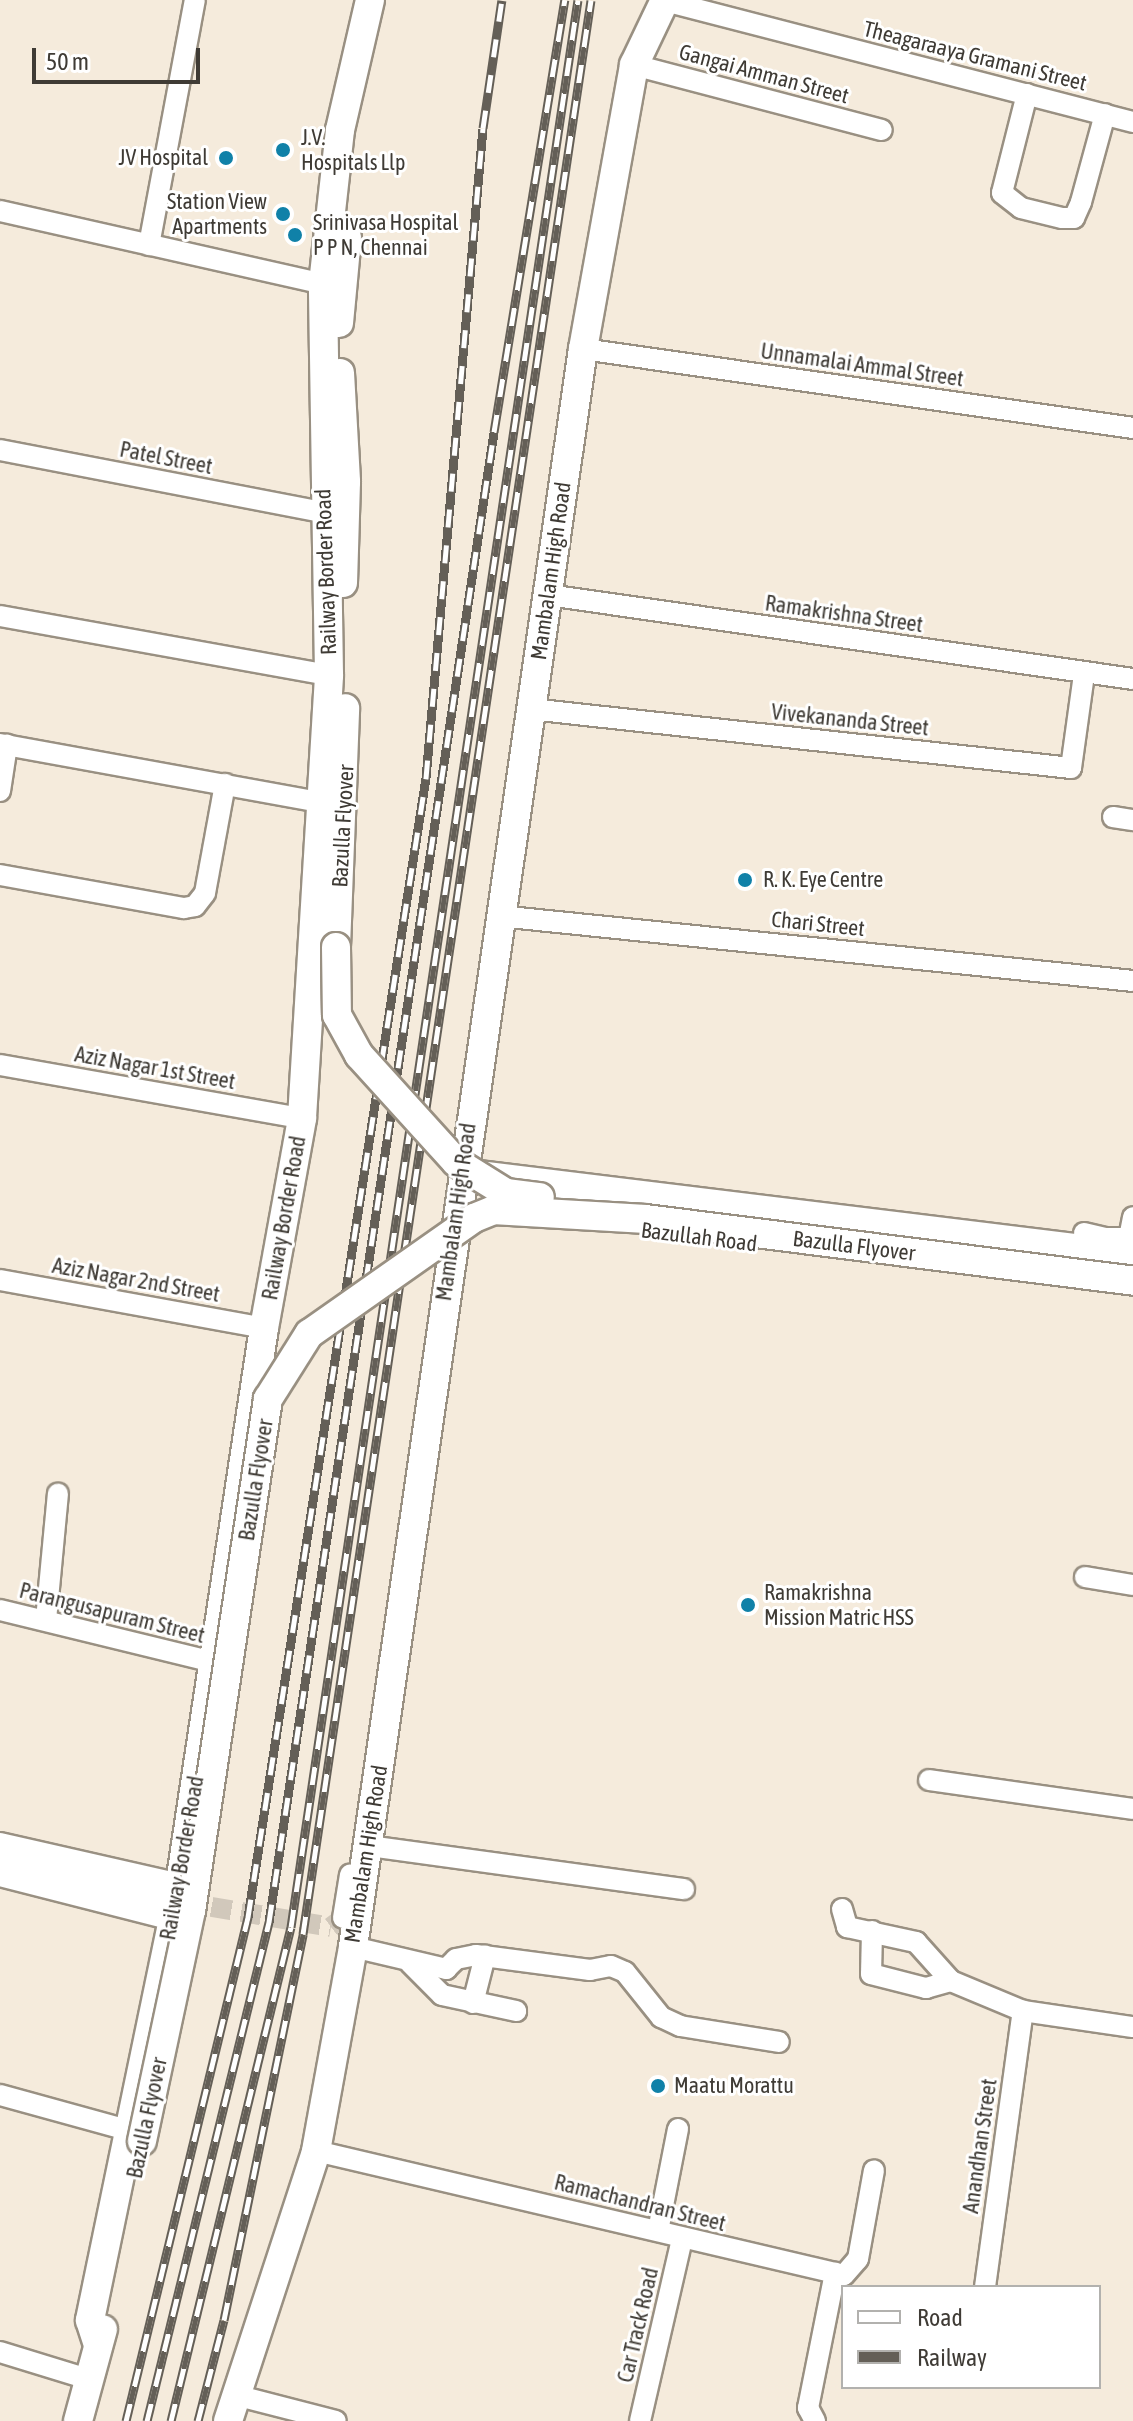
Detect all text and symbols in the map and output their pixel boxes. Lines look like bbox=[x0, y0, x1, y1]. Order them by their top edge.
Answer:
street label: Theagaraaya Gramani Street bbox=[861, 15, 1089, 97]
scale bar bbox=[36, 32, 204, 82]
street label: Gangai Amman Street bbox=[676, 39, 852, 109]
text: 50 m bbox=[46, 48, 89, 75]
place label: J.V. Hospitals Llp bbox=[301, 124, 405, 176]
marker: J.V. Hospitals Llp bbox=[272, 139, 294, 161]
place label: JV Hospital bbox=[118, 145, 208, 171]
marker: JV Hospital bbox=[215, 147, 237, 169]
place label: Station View Apartments bbox=[167, 188, 267, 240]
marker: Station View Apartments bbox=[274, 205, 292, 223]
place label: Srinivasa Hospital P P N, Chennai bbox=[313, 209, 458, 260]
marker: Srinivasa Hospital P P N, Chennai bbox=[284, 224, 306, 246]
street label: Unnamalai Ammal Street bbox=[759, 338, 965, 392]
street label: Patel Street bbox=[117, 436, 215, 480]
street label: Mambalam High Road bbox=[525, 480, 577, 662]
street label: Railway Border Road bbox=[310, 488, 342, 656]
street label: Ramakrishna Street bbox=[763, 590, 925, 638]
street label: Vivekananda Street bbox=[770, 699, 930, 741]
street label: Bazulla Flyover bbox=[327, 764, 359, 888]
place label: R. K. Eye Centre bbox=[763, 867, 883, 893]
marker: R. K. Eye Centre bbox=[734, 869, 756, 891]
street label: Chari Street bbox=[770, 906, 866, 942]
street label: Aziz Nagar 1st Street bbox=[73, 1041, 237, 1095]
street label: Mambalam High Road bbox=[430, 1121, 482, 1303]
street label: Railway Border Road bbox=[257, 1134, 311, 1302]
street label: Bazullah Road bbox=[639, 1217, 759, 1257]
street label: Bazulla Flyover bbox=[791, 1225, 917, 1267]
street label: Aziz Nagar 2nd Street bbox=[50, 1252, 222, 1308]
street label: Bazulla Flyover bbox=[233, 1417, 279, 1543]
street label: Parangusapuram Street bbox=[17, 1577, 207, 1649]
place label: Ramakrishna Mission Matric HSS bbox=[764, 1579, 914, 1630]
marker: Ramakrishna Mission Matric HSS bbox=[739, 1596, 757, 1614]
street label: Mambalam High Road bbox=[339, 1763, 393, 1945]
street label: Railway Border Road bbox=[155, 1774, 209, 1942]
street label: Bazulla Flyover bbox=[121, 2055, 173, 2181]
place label: Maatu Morattu bbox=[674, 2073, 794, 2099]
marker: Maatu Morattu bbox=[649, 2077, 667, 2095]
street label: Anandhan Street bbox=[957, 2077, 1003, 2215]
street label: Ramachandran Street bbox=[552, 2169, 728, 2237]
street label: Car Track Road bbox=[612, 2265, 664, 2385]
legend bbox=[841, 2285, 1101, 2389]
text: Road bbox=[917, 2304, 963, 2331]
text: Railway bbox=[917, 2344, 987, 2371]

